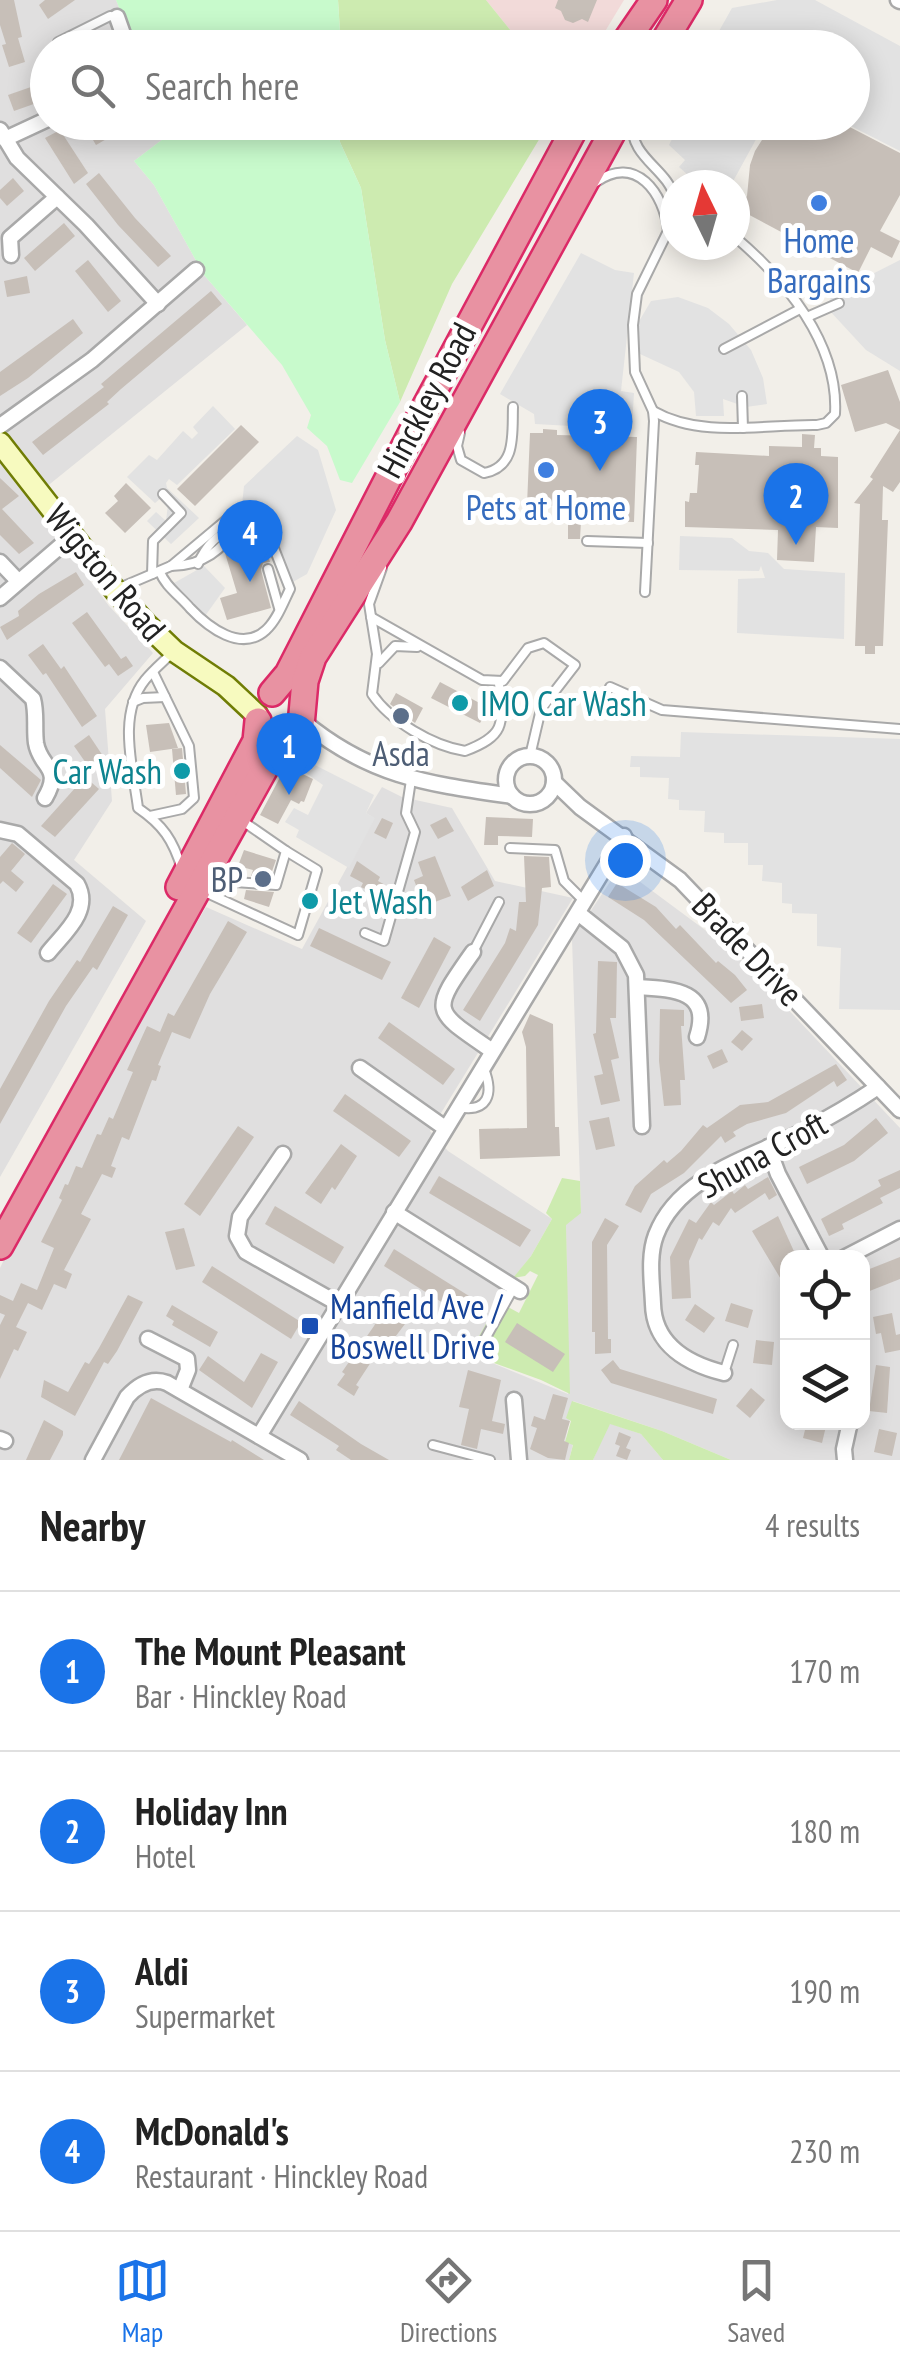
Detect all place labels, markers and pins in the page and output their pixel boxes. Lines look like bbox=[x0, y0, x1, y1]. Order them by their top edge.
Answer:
marker: Home Bargains bbox=[808, 192, 830, 214]
place label: Home Bargains bbox=[767, 217, 871, 303]
pin: 3 bbox=[568, 388, 632, 471]
marker: Pets at Home bbox=[535, 459, 557, 481]
pin: 2 bbox=[764, 462, 828, 545]
place label: Pets at Home bbox=[466, 484, 626, 530]
pin: 4 bbox=[218, 500, 282, 582]
place label: IMO Car Wash bbox=[480, 680, 647, 726]
marker: IMO Car Wash bbox=[449, 692, 471, 714]
marker: Asda bbox=[390, 705, 412, 727]
pin: 1 bbox=[256, 712, 322, 795]
place label: Asda bbox=[372, 730, 430, 776]
place label: Car Wash bbox=[52, 748, 162, 794]
marker: Car Wash bbox=[171, 760, 193, 782]
place label: BP bbox=[211, 856, 243, 902]
marker: BP bbox=[252, 868, 274, 890]
place label: Jet Wash bbox=[329, 878, 433, 924]
marker: Jet Wash bbox=[299, 890, 321, 912]
place label: Manfield Ave / Boswell Drive bbox=[330, 1283, 504, 1369]
marker: Manfield Ave / Boswell Drive bbox=[299, 1315, 321, 1337]

